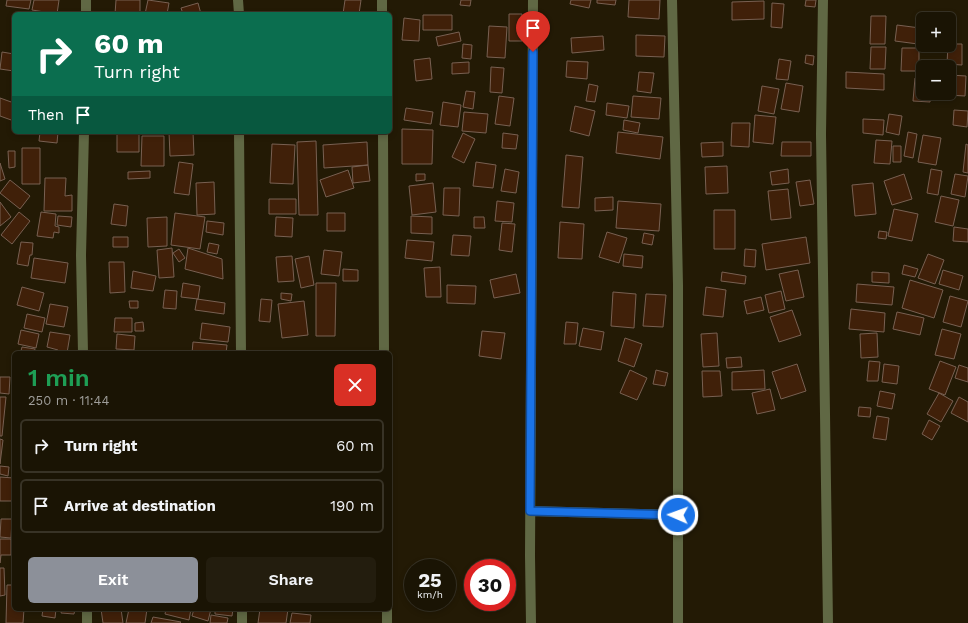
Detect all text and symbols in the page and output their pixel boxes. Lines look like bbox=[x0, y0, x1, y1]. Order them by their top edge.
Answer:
pin bbox=[516, 11, 550, 52]
map controls bbox=[916, 12, 956, 100]
button: + bbox=[916, 12, 956, 52]
icon: arrive bbox=[522, 17, 544, 39]
text: 60 m bbox=[94, 27, 164, 60]
icon: right bbox=[28, 28, 80, 80]
button: − bbox=[916, 60, 956, 100]
text: Turn right bbox=[94, 61, 180, 82]
icon: arrive bbox=[72, 104, 94, 126]
text: Then bbox=[28, 106, 64, 124]
text: 1 min bbox=[28, 364, 90, 392]
button: close bbox=[334, 364, 376, 406]
text: 250 m · 11:44 bbox=[28, 393, 109, 408]
icon: right bbox=[30, 435, 52, 457]
text: Turn right bbox=[64, 437, 137, 455]
text: 60 m bbox=[336, 437, 374, 455]
position arrow bbox=[657, 494, 699, 536]
icon: arrive bbox=[30, 495, 52, 517]
text: Arrive at destination bbox=[64, 497, 216, 515]
text: 190 m bbox=[330, 497, 374, 515]
button: Exit bbox=[28, 557, 198, 603]
button: Share bbox=[206, 557, 376, 603]
speed limit sign: 30 bbox=[464, 559, 516, 611]
text: 25 bbox=[418, 568, 442, 592]
text: km/h bbox=[417, 589, 443, 600]

